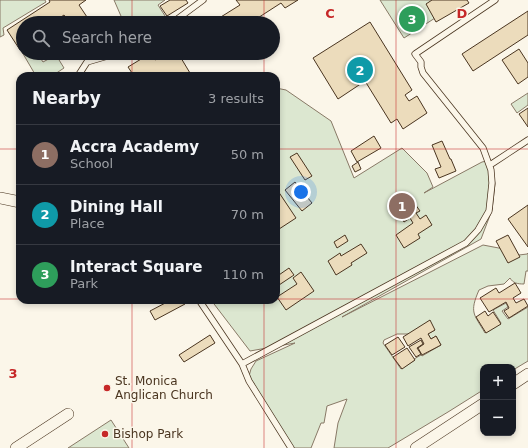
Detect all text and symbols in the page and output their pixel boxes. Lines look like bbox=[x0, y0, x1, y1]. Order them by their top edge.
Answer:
pin: 3 bbox=[399, 4, 425, 34]
text: C bbox=[325, 6, 335, 21]
text: D bbox=[457, 6, 468, 21]
search box bbox=[16, 16, 280, 60]
icon: search bbox=[30, 27, 52, 49]
text: Search here bbox=[62, 29, 152, 47]
pin: 2 bbox=[347, 55, 373, 85]
text: Nearby bbox=[32, 88, 101, 108]
text: 3 results bbox=[208, 91, 264, 106]
text: Accra Academy bbox=[70, 138, 199, 156]
text: 1 bbox=[40, 147, 50, 162]
text: 50 m bbox=[231, 147, 264, 162]
text: School bbox=[70, 156, 113, 171]
your location bbox=[291, 182, 311, 202]
pin: 1 bbox=[389, 191, 415, 221]
text: Dining Hall bbox=[70, 198, 163, 216]
text: 2 bbox=[40, 207, 50, 222]
text: 70 m bbox=[231, 207, 264, 222]
text: Place bbox=[70, 216, 105, 231]
text: Interact Square bbox=[70, 258, 202, 276]
text: 3 bbox=[40, 267, 50, 282]
text: 110 m bbox=[222, 267, 264, 282]
text: Park bbox=[70, 276, 98, 291]
map controls bbox=[480, 364, 516, 436]
button: + bbox=[480, 364, 516, 400]
text: 3 bbox=[8, 366, 18, 381]
place label: St. Monica Anglican Church bbox=[115, 374, 213, 402]
marker: St. Monica Anglican Church bbox=[102, 383, 112, 393]
button: − bbox=[480, 400, 516, 436]
place label: Bishop Park bbox=[113, 427, 183, 441]
marker: Bishop Park bbox=[100, 429, 110, 439]

